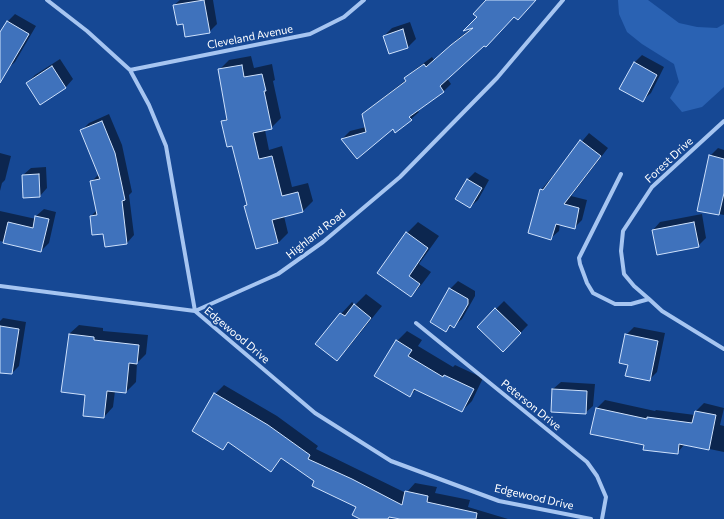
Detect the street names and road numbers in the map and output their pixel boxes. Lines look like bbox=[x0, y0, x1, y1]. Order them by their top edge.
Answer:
street label: Cleveland Avenue bbox=[206, 22, 294, 52]
street label: Forest Drive bbox=[642, 134, 696, 186]
street label: Highland Road bbox=[283, 207, 349, 261]
street label: Edgewood Drive bbox=[202, 304, 272, 366]
street label: Peterson Drive bbox=[498, 377, 564, 433]
street label: Edgewood Drive bbox=[493, 481, 575, 513]

